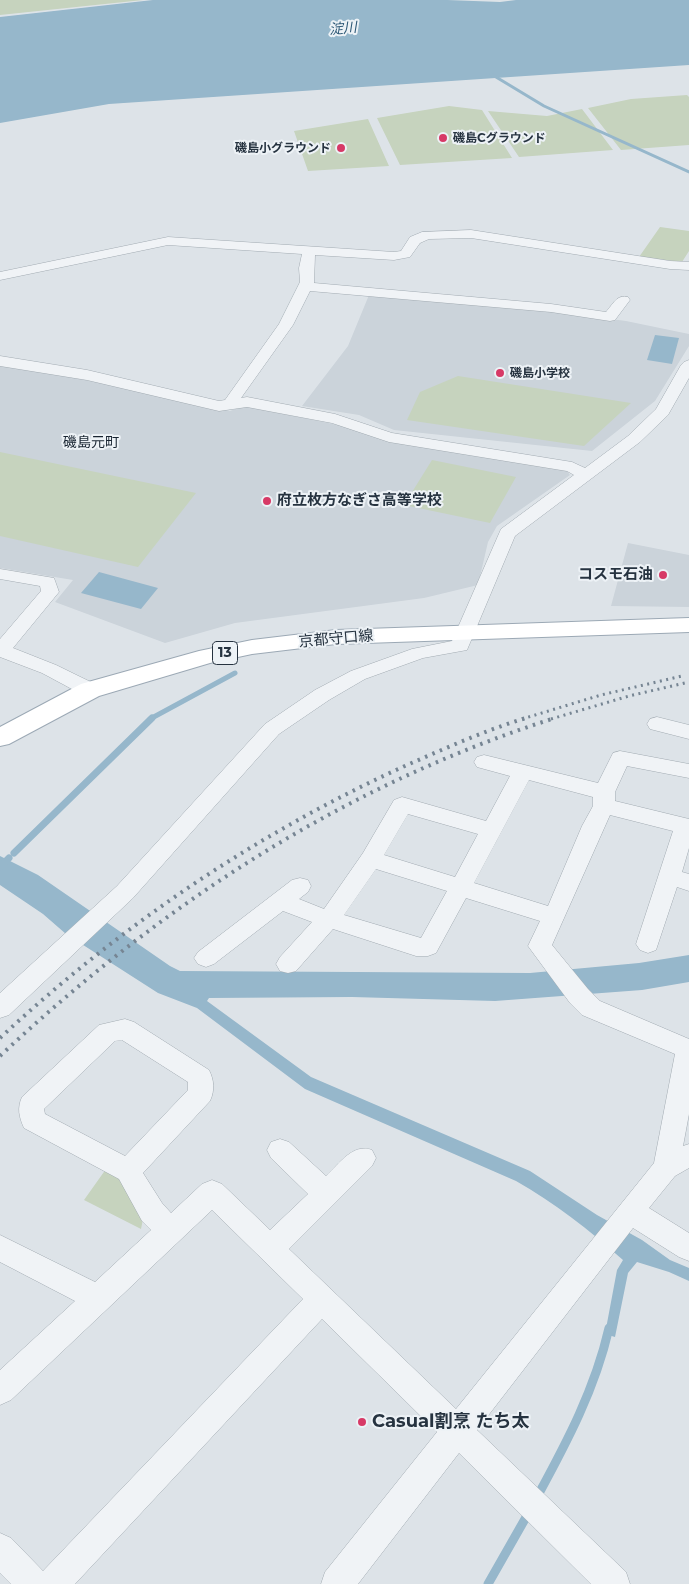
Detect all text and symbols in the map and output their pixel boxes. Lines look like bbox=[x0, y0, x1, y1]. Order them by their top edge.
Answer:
water label: 淀川 bbox=[328, 19, 358, 39]
place label: 磯島Cグラウンド bbox=[453, 131, 546, 145]
marker: 磯島Cグラウンド bbox=[437, 132, 449, 144]
place label: 磯島小グラウンド bbox=[235, 141, 331, 155]
marker: 磯島小グラウンド bbox=[335, 142, 347, 154]
place label: 磯島小学校 bbox=[510, 366, 570, 380]
marker: 磯島小学校 bbox=[494, 367, 506, 379]
district label: 磯島元町 bbox=[63, 435, 119, 451]
place label: 府立枚方なぎさ高等学校 bbox=[277, 492, 442, 510]
marker: 府立枚方なぎさ高等学校 bbox=[261, 495, 273, 507]
place label: コスモ石油 bbox=[578, 566, 653, 584]
marker: コスモ石油 bbox=[657, 569, 669, 581]
street label: 京都守口線 bbox=[298, 627, 374, 651]
road number: 13 bbox=[212, 641, 238, 664]
place label: Casual割烹 たち太 bbox=[372, 1411, 530, 1433]
marker: Casual割烹 たち太 bbox=[356, 1416, 368, 1428]

